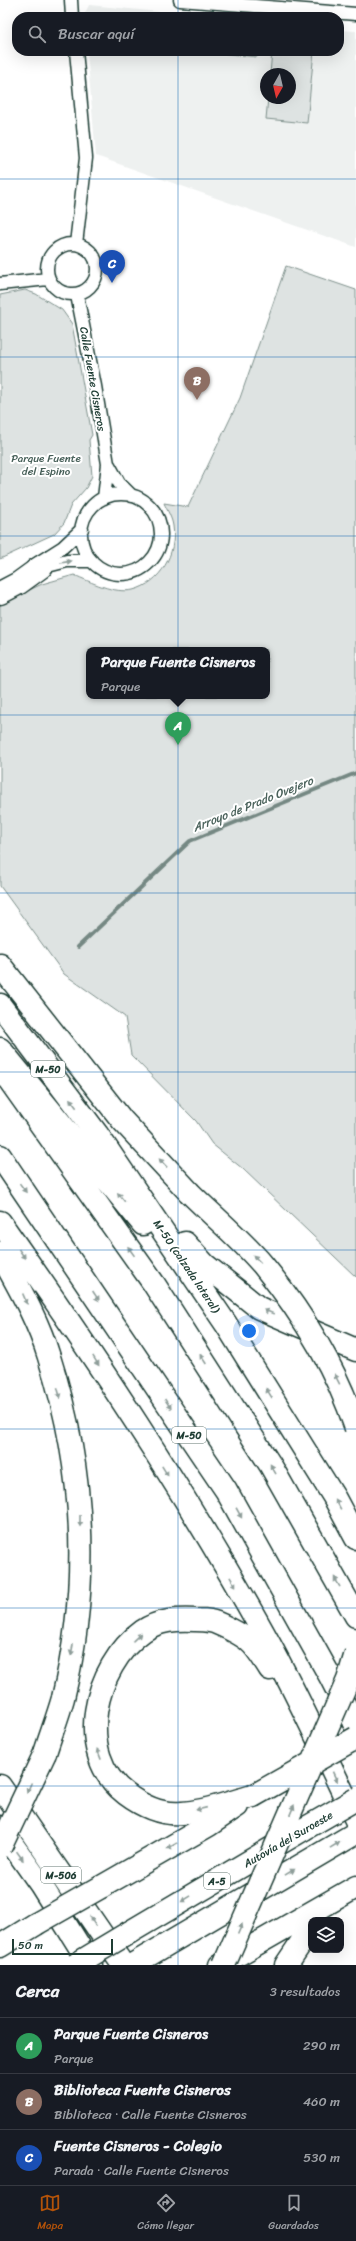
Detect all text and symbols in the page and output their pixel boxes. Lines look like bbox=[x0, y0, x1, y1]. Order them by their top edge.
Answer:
search box bbox=[12, 12, 344, 56]
text: Buscar aquí bbox=[58, 21, 135, 47]
icon: search bbox=[26, 23, 48, 45]
north arrow bbox=[260, 68, 296, 104]
pin: C bbox=[99, 250, 125, 283]
street label: Calle Fuente Cisneros bbox=[74, 325, 111, 434]
pin: B bbox=[184, 367, 210, 400]
park label: Parque Fuente del Espino bbox=[11, 449, 82, 481]
one-way arrow bbox=[60, 559, 72, 565]
popup bbox=[86, 647, 270, 699]
text: Parque Fuente Cisneros bbox=[101, 649, 255, 675]
text: Parque bbox=[101, 675, 140, 698]
pin: A bbox=[165, 712, 191, 745]
water label: Arroyo de Prado Ovejero bbox=[188, 769, 317, 839]
road number: M-50 bbox=[31, 1061, 65, 1077]
one-way arrow bbox=[69, 1097, 77, 1108]
one-way arrow bbox=[158, 1158, 168, 1168]
one-way arrow bbox=[19, 1183, 27, 1193]
one-way arrow bbox=[116, 1191, 125, 1202]
street label: M-50 (calzada lateral) bbox=[148, 1216, 226, 1318]
one-way arrow bbox=[127, 1246, 135, 1256]
one-way arrow bbox=[18, 1248, 26, 1259]
one-way arrow bbox=[252, 1254, 262, 1264]
one-way arrow bbox=[92, 1290, 100, 1301]
one-way arrow bbox=[22, 1294, 28, 1305]
one-way arrow bbox=[263, 1309, 275, 1315]
your location bbox=[239, 1321, 259, 1341]
one-way arrow bbox=[199, 1354, 206, 1365]
one-way arrow bbox=[92, 1356, 100, 1366]
one-way arrow bbox=[333, 1373, 340, 1385]
one-way arrow bbox=[56, 1387, 62, 1399]
one-way arrow bbox=[266, 1387, 273, 1399]
one-way arrow bbox=[164, 1398, 172, 1409]
road number: M-50 bbox=[172, 1427, 206, 1443]
one-way arrow bbox=[269, 1463, 276, 1475]
one-way arrow bbox=[162, 1465, 169, 1477]
one-way arrow bbox=[334, 1498, 341, 1510]
one-way arrow bbox=[235, 1507, 242, 1519]
one-way arrow bbox=[77, 1515, 83, 1528]
one-way arrow bbox=[229, 1576, 236, 1588]
one-way arrow bbox=[334, 1576, 341, 1588]
one-way arrow bbox=[132, 1632, 142, 1642]
one-way arrow bbox=[68, 1644, 74, 1657]
one-way arrow bbox=[95, 1748, 101, 1760]
one-way arrow bbox=[332, 1771, 338, 1782]
one-way arrow bbox=[26, 1783, 32, 1794]
one-way arrow bbox=[289, 1803, 295, 1815]
one-way arrow bbox=[195, 1806, 207, 1812]
street label: Autovía del Suroeste bbox=[239, 1806, 337, 1873]
one-way arrow bbox=[329, 1841, 341, 1848]
one-way arrow bbox=[166, 1842, 178, 1849]
one-way arrow bbox=[16, 1851, 24, 1861]
road number: M-506 bbox=[41, 1867, 81, 1883]
one-way arrow bbox=[284, 1868, 296, 1875]
road number: A-5 bbox=[204, 1873, 230, 1889]
one-way arrow bbox=[181, 1895, 192, 1902]
one-way arrow bbox=[89, 1916, 97, 1926]
map controls bbox=[308, 1917, 344, 1953]
button: layers bbox=[308, 1917, 344, 1953]
one-way arrow bbox=[237, 1924, 243, 1935]
text: 50 m bbox=[18, 1936, 43, 1955]
scale bar bbox=[12, 1937, 113, 1956]
text: Cerca bbox=[16, 1976, 59, 2006]
text: 3 resultados bbox=[270, 1980, 340, 2003]
text: Parque Fuente Cisneros bbox=[54, 2021, 208, 2047]
text: A bbox=[25, 2034, 33, 2057]
text: 290 m bbox=[303, 2034, 340, 2057]
text: Parque bbox=[54, 2047, 93, 2070]
text: Biblioteca Fuente Cisneros bbox=[54, 2077, 231, 2103]
text: B bbox=[25, 2090, 33, 2113]
text: 460 m bbox=[303, 2090, 340, 2113]
text: Biblioteca · Calle Fuente Cisneros bbox=[54, 2103, 247, 2126]
text: Fuente Cisneros - Colegio bbox=[54, 2133, 222, 2159]
text: C bbox=[25, 2146, 33, 2169]
text: 530 m bbox=[303, 2146, 340, 2169]
text: Parada · Calle Fuente Cisneros bbox=[54, 2159, 229, 2182]
tab: Mapa bbox=[37, 2192, 63, 2235]
tab: Cómo llegar bbox=[137, 2192, 194, 2235]
tab: Guardados bbox=[268, 2192, 319, 2235]

